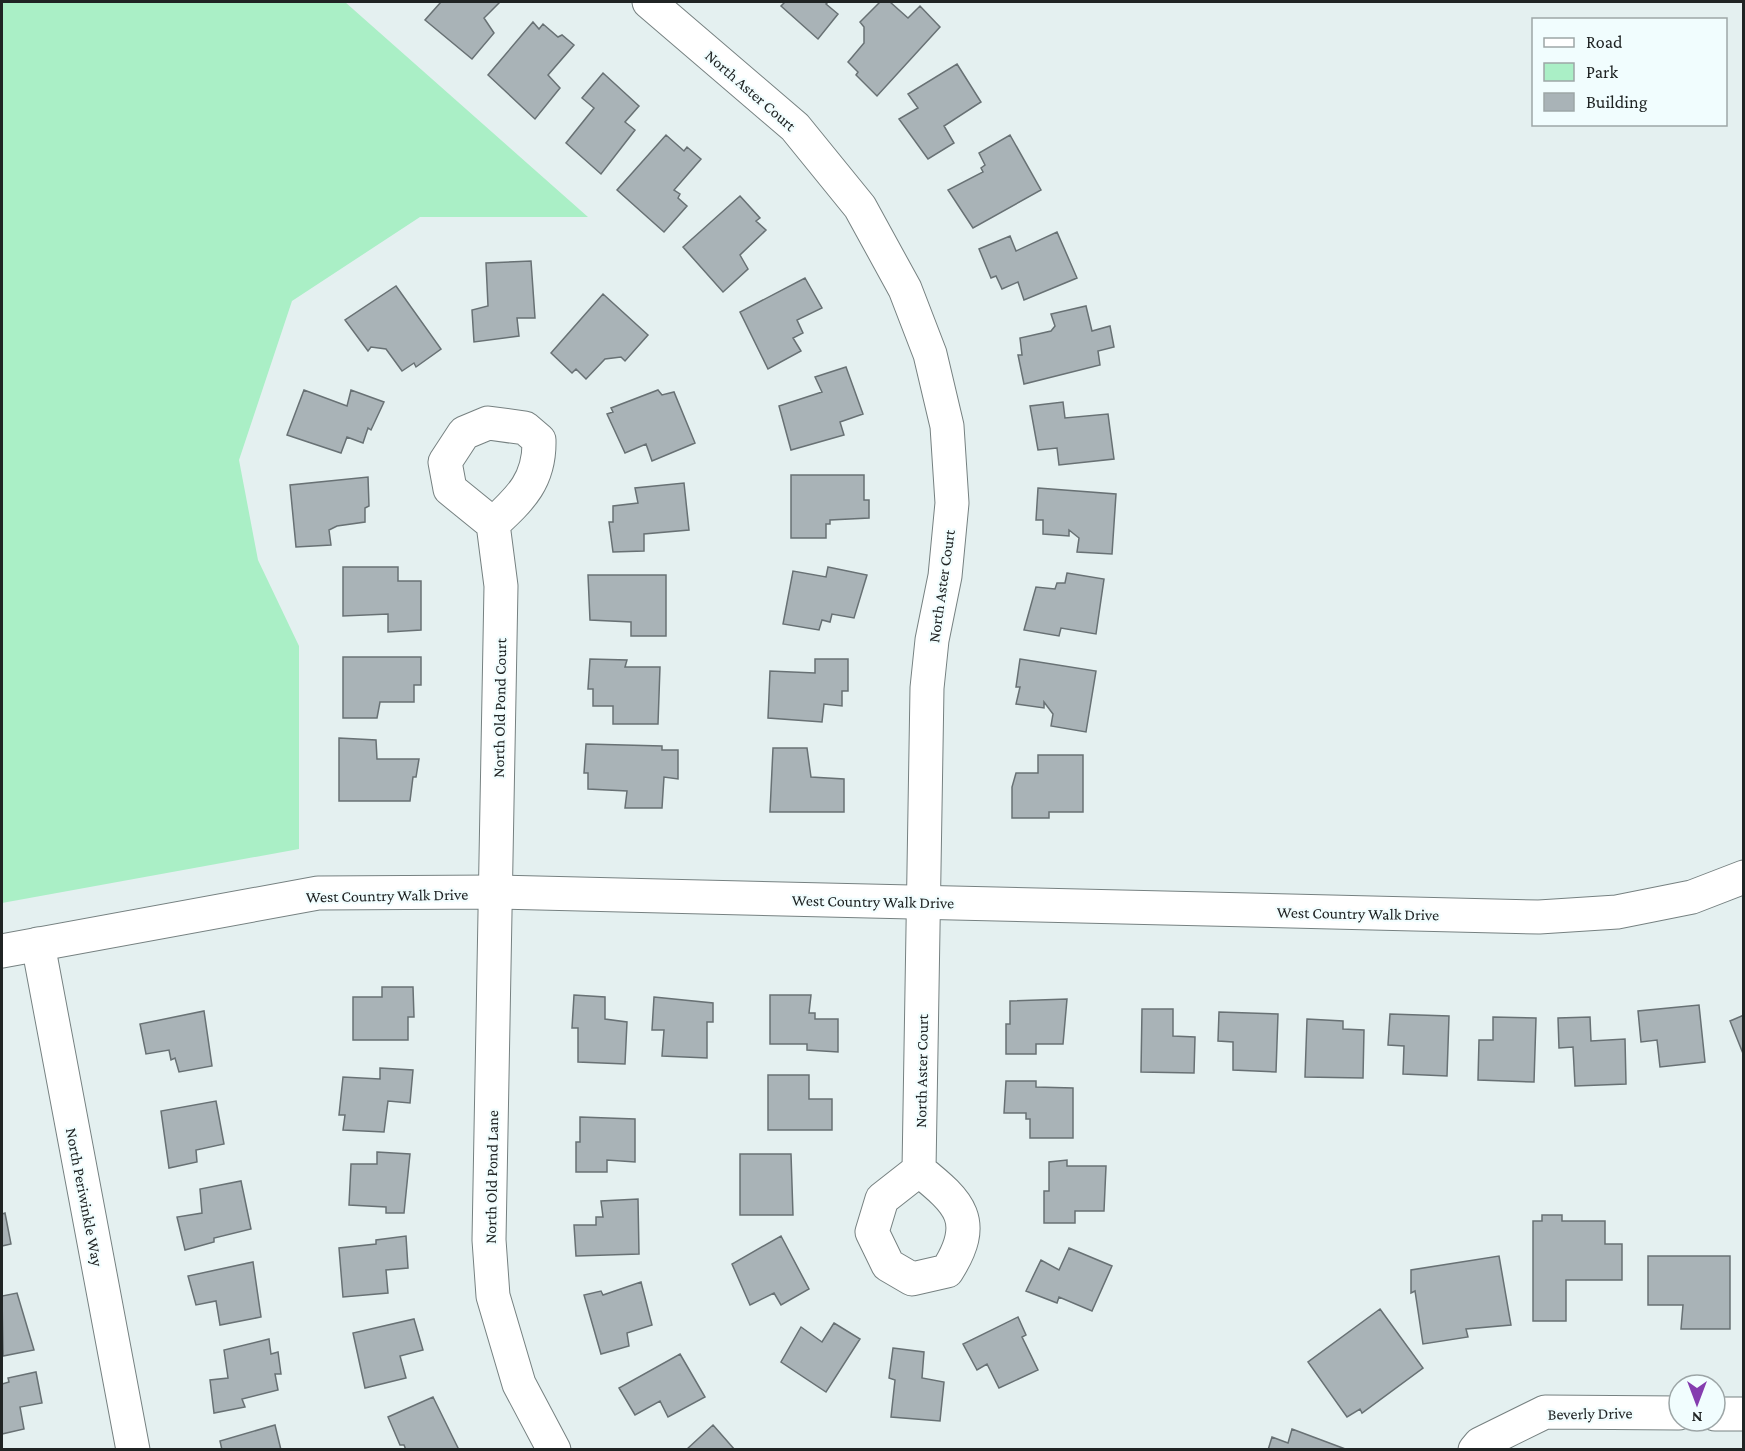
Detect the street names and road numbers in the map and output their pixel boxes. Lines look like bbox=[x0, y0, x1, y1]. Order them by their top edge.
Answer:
street label: North Aster Court bbox=[702, 47, 800, 135]
street label: North Aster Court bbox=[925, 528, 958, 644]
street label: North Old Pond Court bbox=[490, 637, 509, 778]
street label: West Country Walk Drive bbox=[306, 886, 468, 906]
street label: West Country Walk Drive bbox=[792, 892, 954, 912]
street label: West Country Walk Drive bbox=[1277, 904, 1439, 924]
street label: North Aster Court bbox=[912, 1013, 931, 1128]
street label: North Old Pond Lane bbox=[482, 1110, 501, 1244]
street label: North Periwinkle Way bbox=[62, 1126, 106, 1269]
street label: Beverly Drive bbox=[1547, 1404, 1633, 1424]

